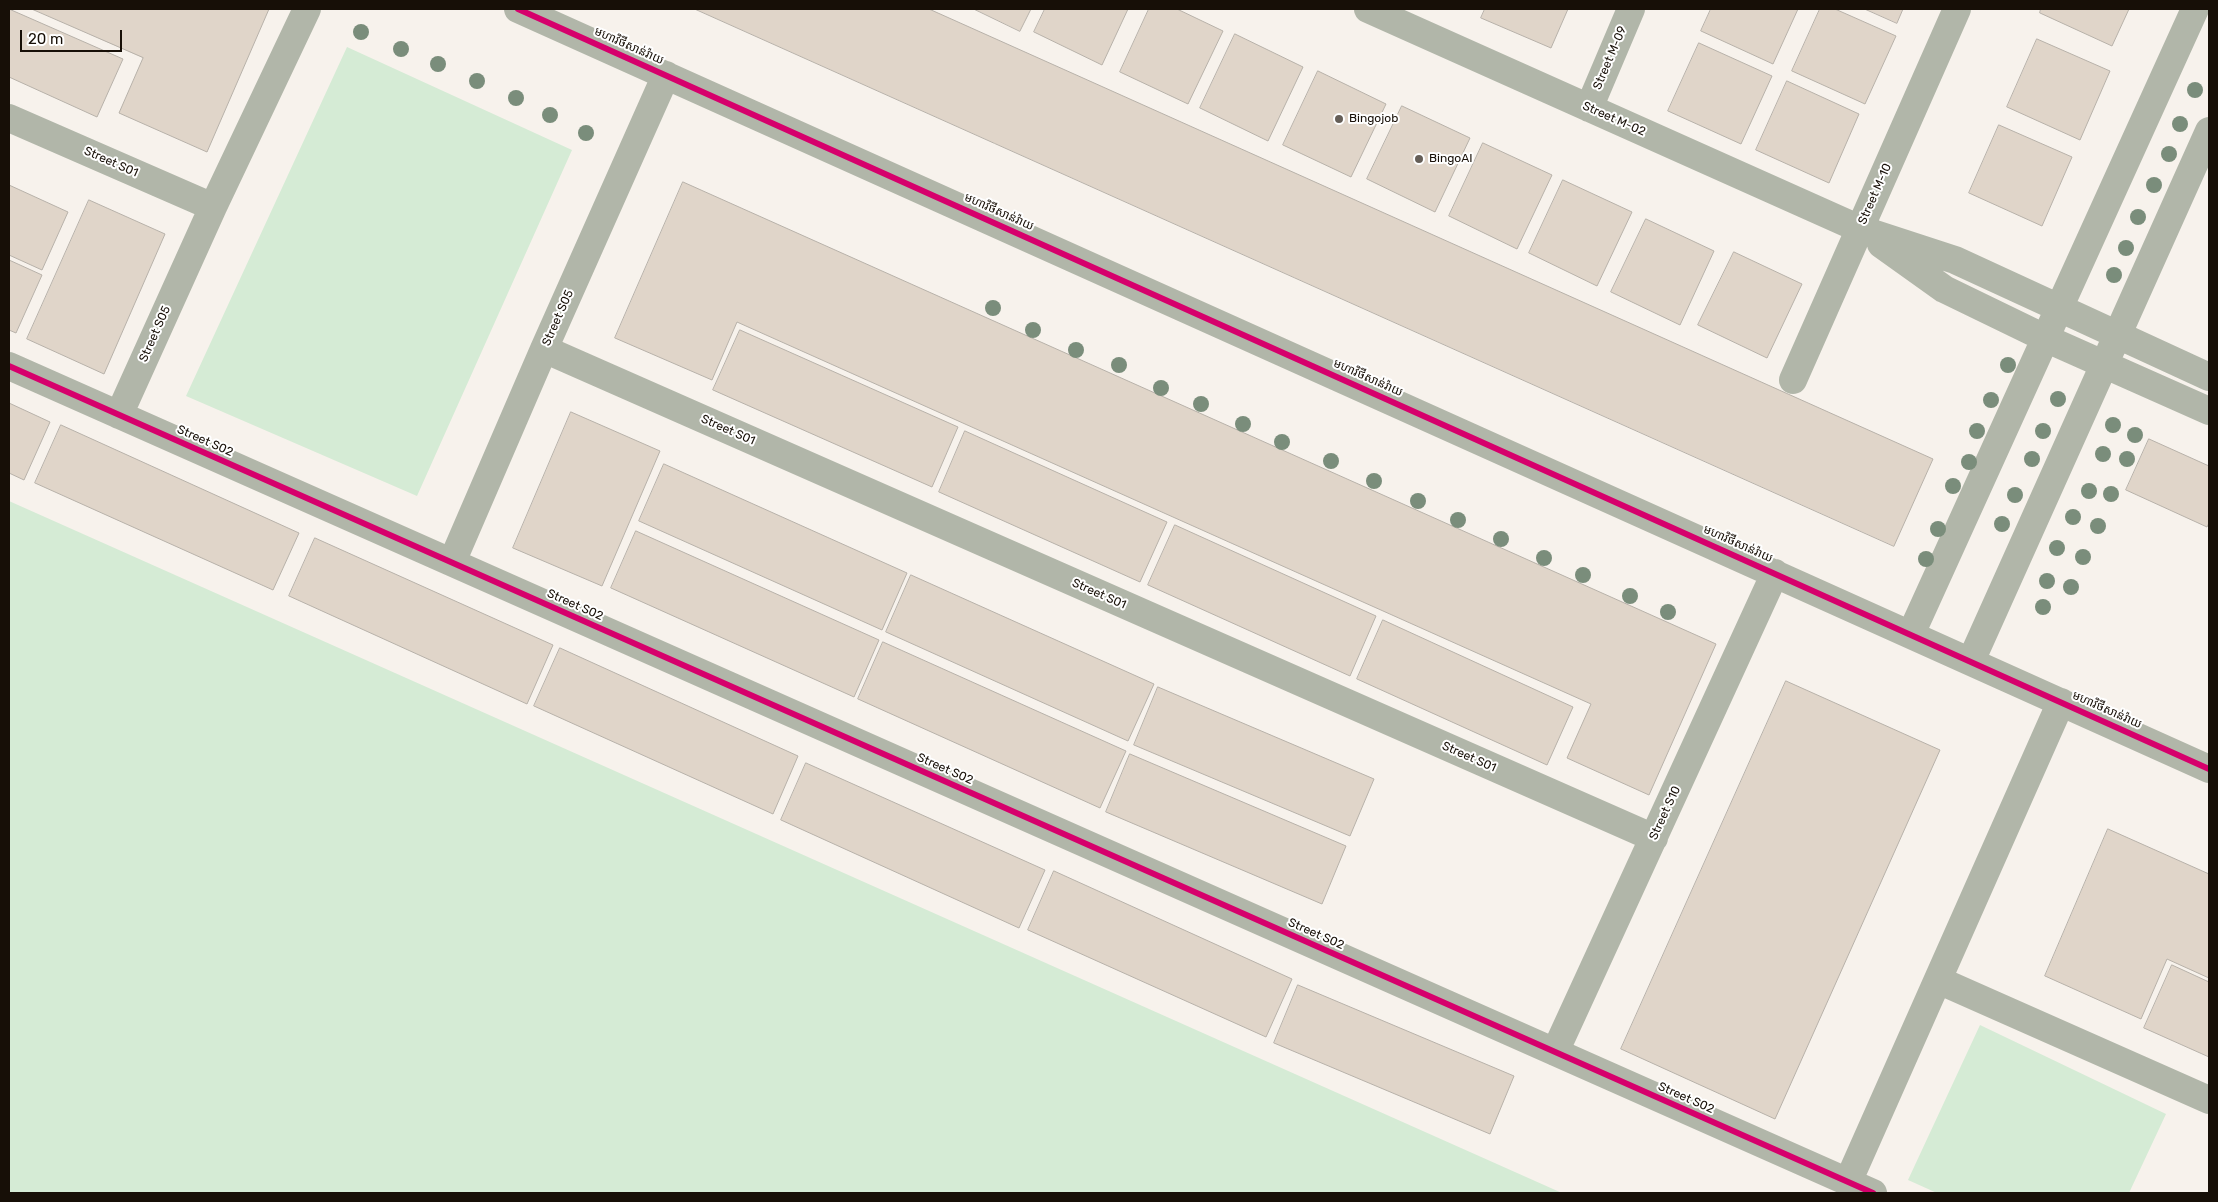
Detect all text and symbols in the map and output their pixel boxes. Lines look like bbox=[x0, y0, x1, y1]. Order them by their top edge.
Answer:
scale bar bbox=[22, 20, 125, 52]
street label: មហាវិថីសាន់រ៉ាយ bbox=[592, 24, 666, 68]
street label: Street M-09 bbox=[1590, 24, 1630, 92]
text: 20 m bbox=[28, 30, 63, 48]
street label: Street M-02 bbox=[1580, 99, 1648, 139]
place label: Bingojob bbox=[1349, 112, 1398, 126]
marker: Bingojob bbox=[1333, 113, 1345, 125]
street label: Street S01 bbox=[82, 144, 140, 180]
place label: BingoAI bbox=[1429, 152, 1472, 166]
marker: BingoAI bbox=[1413, 153, 1425, 165]
street label: Street M-10 bbox=[1855, 161, 1895, 227]
street label: មហាវិថីសាន់រ៉ាយ bbox=[962, 190, 1036, 234]
street label: Street S05 bbox=[539, 288, 577, 348]
street label: Street S05 bbox=[136, 304, 174, 364]
street label: មហាវិថីសាន់រ៉ាយ bbox=[1331, 356, 1405, 400]
street label: Street S01 bbox=[699, 412, 757, 448]
street label: Street S02 bbox=[175, 422, 235, 460]
street label: មហាវិថីសាន់រ៉ាយ bbox=[1701, 522, 1775, 566]
street label: Street S01 bbox=[1070, 576, 1128, 612]
street label: Street S02 bbox=[545, 586, 605, 624]
street label: មហាវិថីសាន់រ៉ាយ bbox=[2070, 688, 2144, 732]
street label: Street S01 bbox=[1440, 739, 1498, 775]
street label: Street S02 bbox=[915, 750, 975, 788]
street label: Street S10 bbox=[1646, 784, 1684, 842]
street label: Street S02 bbox=[1286, 915, 1346, 953]
street label: Street S02 bbox=[1656, 1079, 1716, 1117]

